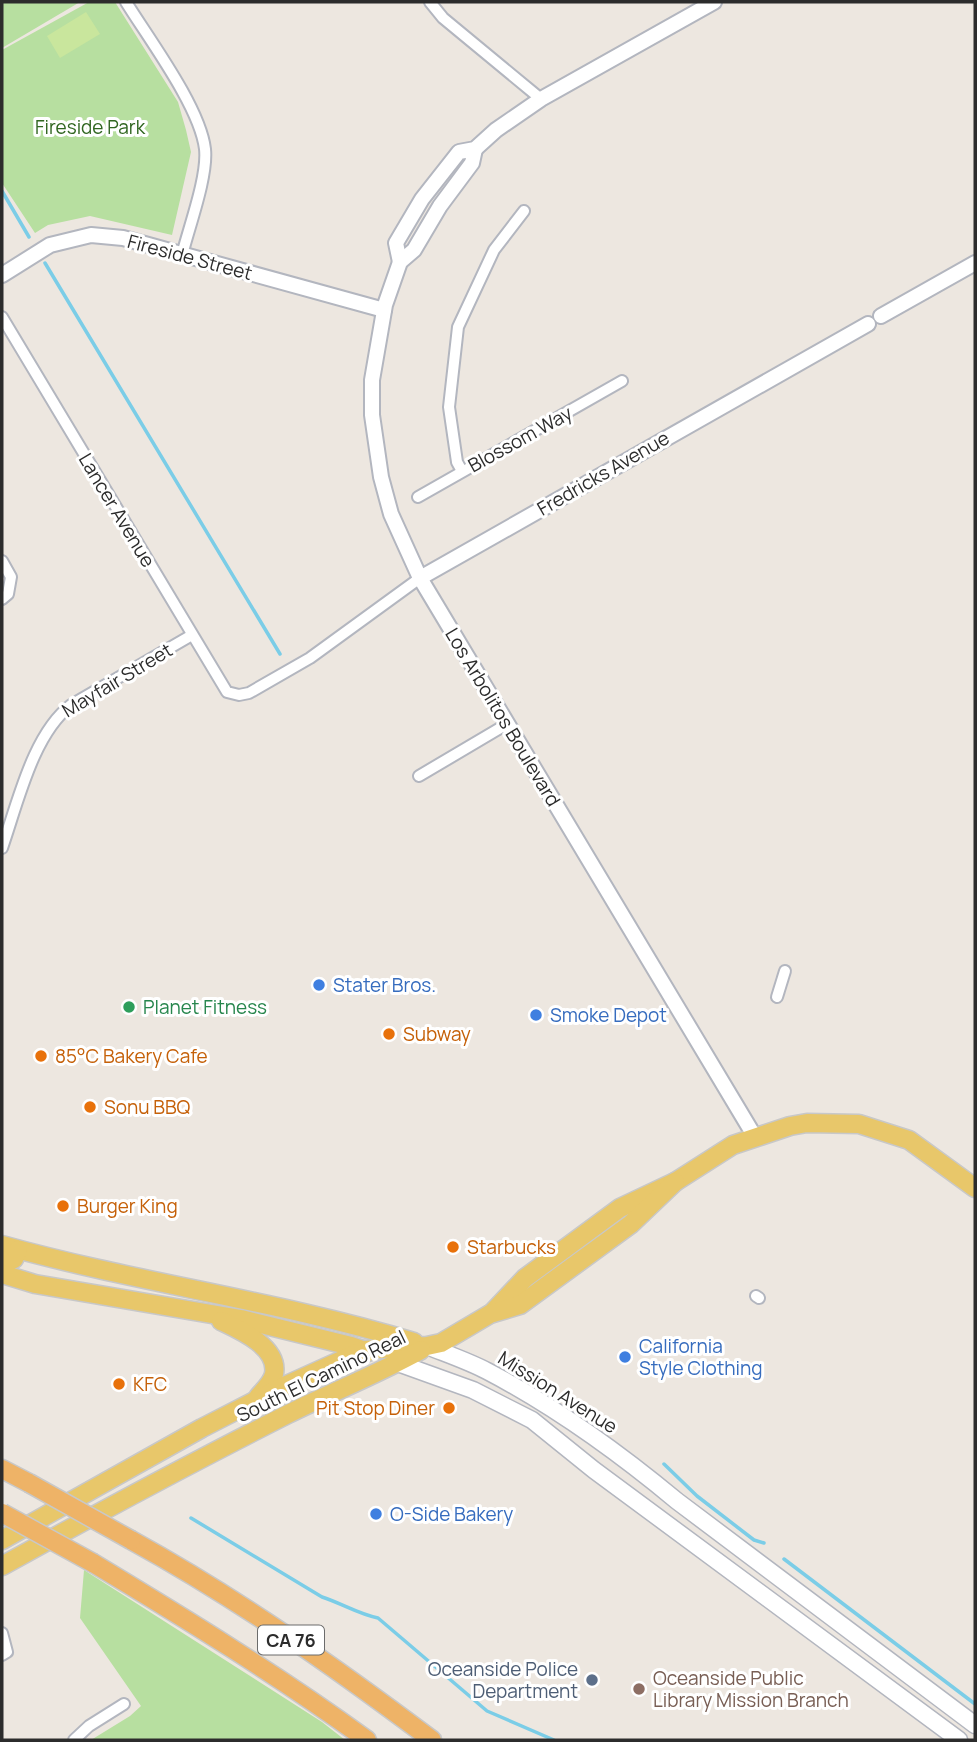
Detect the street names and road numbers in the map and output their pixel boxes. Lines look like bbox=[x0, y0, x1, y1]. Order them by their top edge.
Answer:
street label: Fireside Street bbox=[125, 228, 255, 286]
street label: Blossom Way bbox=[463, 400, 577, 478]
street label: Fredricks Avenue bbox=[532, 425, 674, 521]
street label: Lancer Avenue bbox=[73, 448, 161, 572]
street label: Los Arbolitos Boulevard bbox=[439, 623, 567, 811]
street label: Mayfair Street bbox=[57, 637, 177, 723]
street label: South El Camino Real bbox=[232, 1324, 410, 1428]
street label: Mission Avenue bbox=[493, 1345, 623, 1439]
road number: CA 76 bbox=[258, 1625, 324, 1654]

